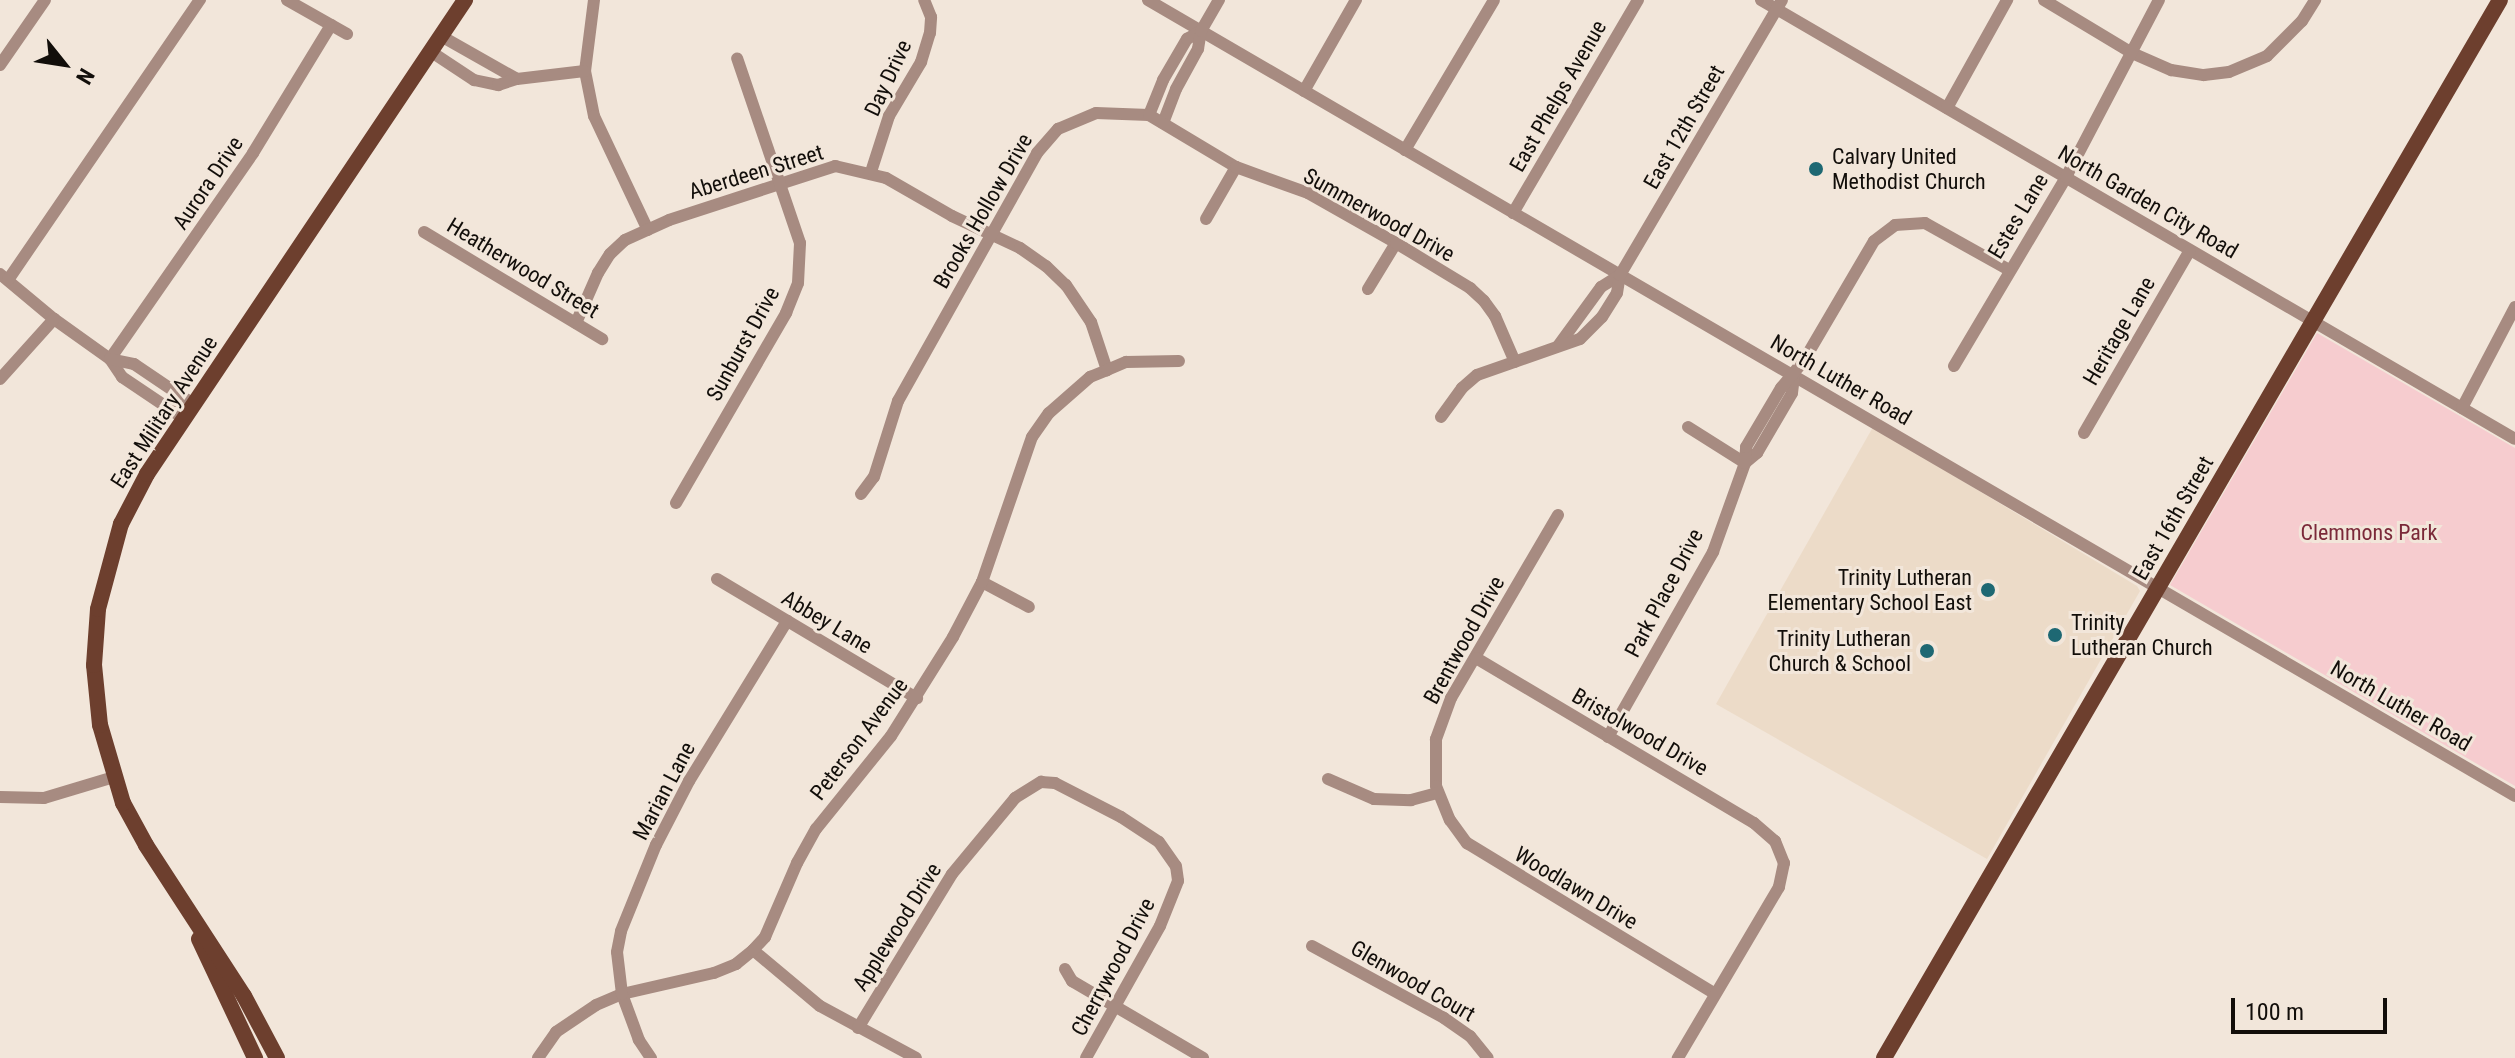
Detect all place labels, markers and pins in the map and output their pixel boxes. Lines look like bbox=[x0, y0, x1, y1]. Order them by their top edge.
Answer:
place label: Calvary United Methodist Church bbox=[1832, 143, 1986, 194]
marker: Calvary United Methodist Church bbox=[1807, 160, 1825, 178]
place label: Trinity Lutheran Elementary School East bbox=[1768, 564, 1972, 616]
marker: Trinity Lutheran Elementary School East bbox=[1979, 581, 1997, 599]
place label: Trinity Lutheran Church bbox=[2071, 609, 2213, 660]
place label: Trinity Lutheran Church & School bbox=[1769, 625, 1911, 676]
marker: Trinity Lutheran Church bbox=[2046, 626, 2064, 644]
marker: Trinity Lutheran Church & School bbox=[1918, 642, 1936, 660]

